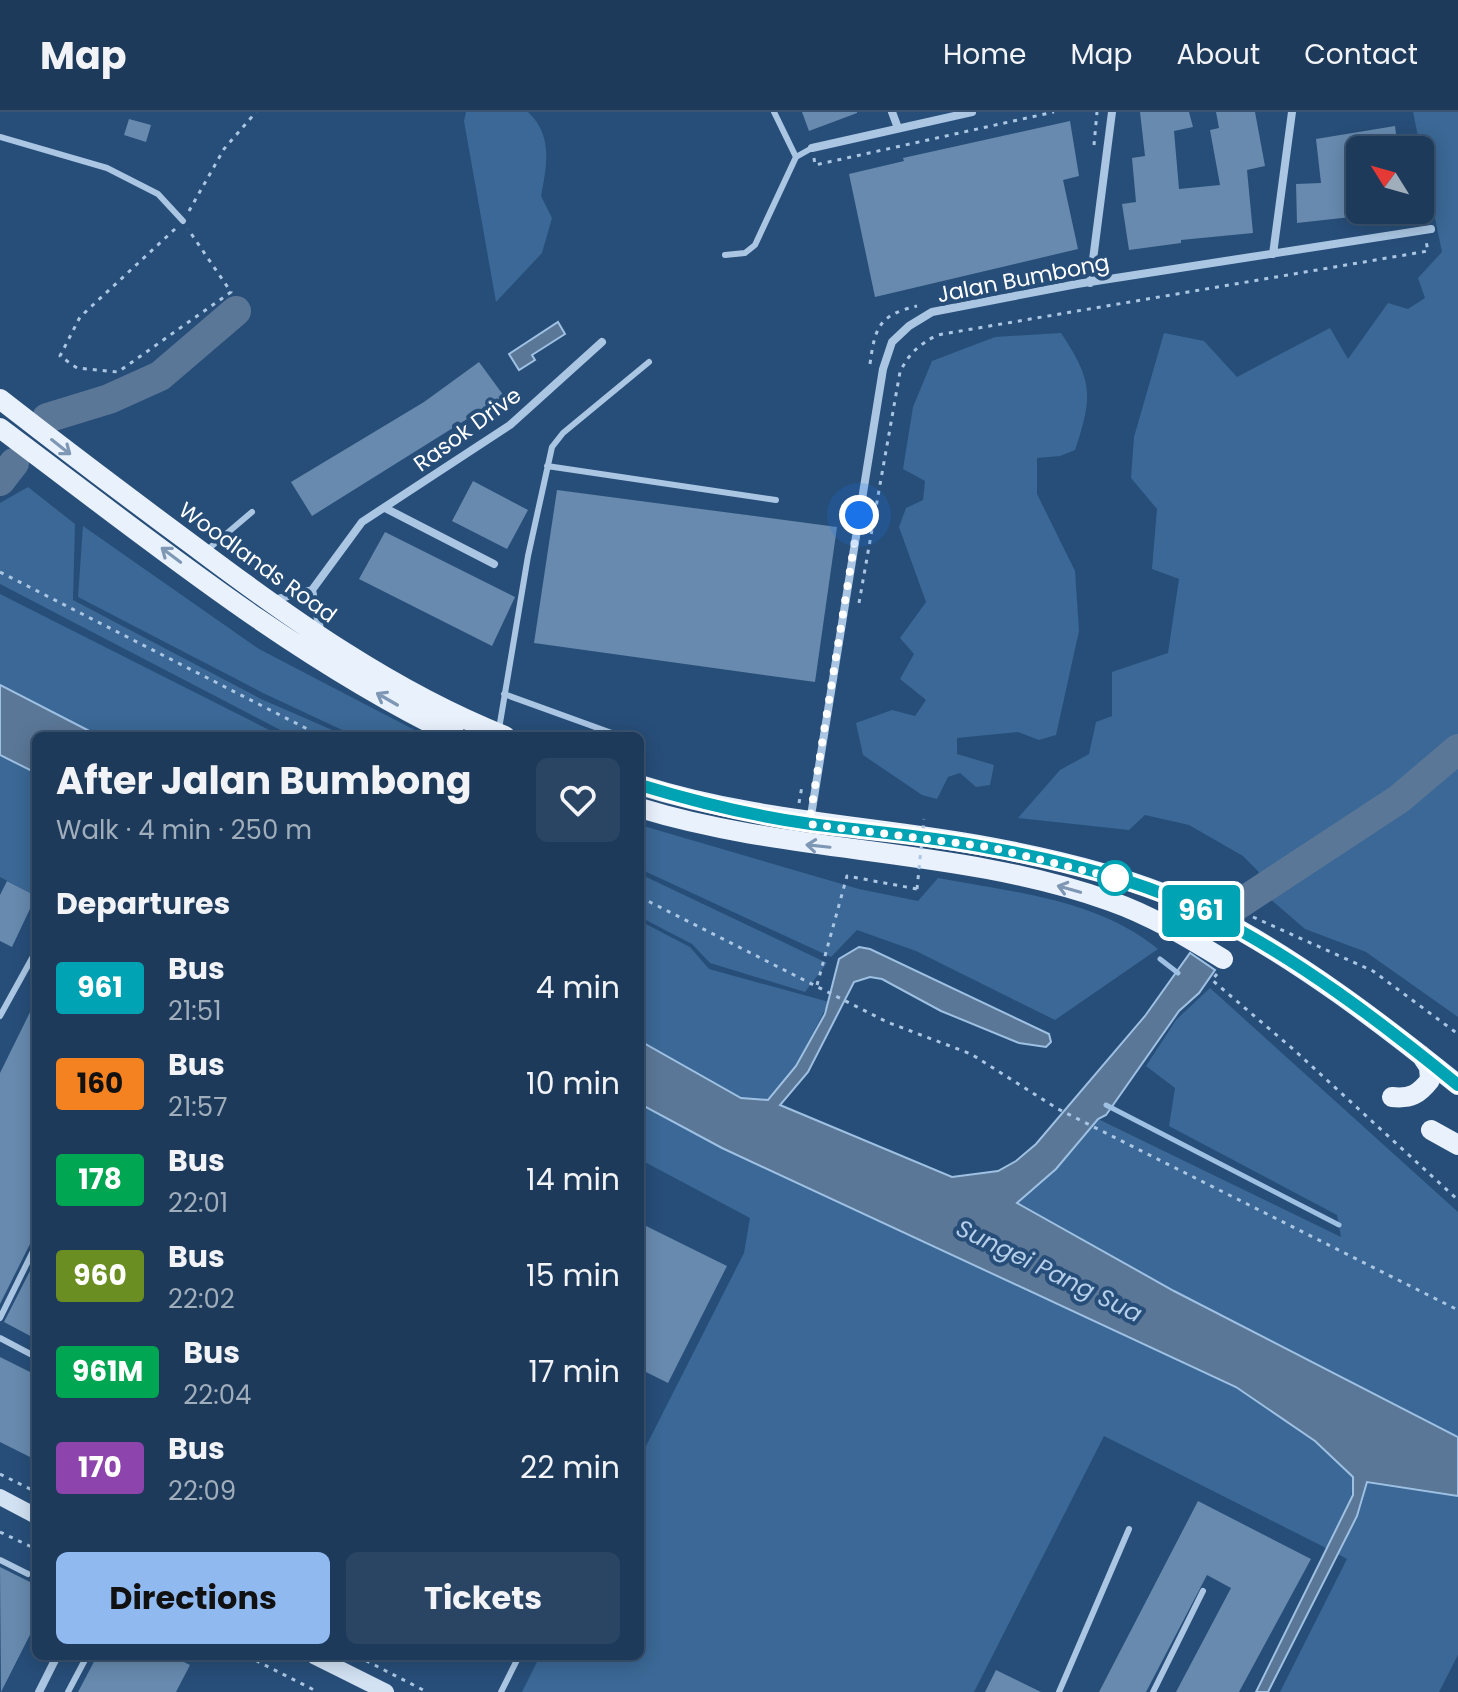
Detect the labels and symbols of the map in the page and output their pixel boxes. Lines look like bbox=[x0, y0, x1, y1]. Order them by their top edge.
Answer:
north arrow bbox=[1346, 136, 1434, 224]
street label: Jalan Bumbong bbox=[934, 247, 1112, 310]
street label: Rasok Drive bbox=[407, 380, 527, 479]
one-way arrow bbox=[50, 438, 71, 456]
street label: Woodlands Road bbox=[172, 495, 343, 630]
your location bbox=[839, 495, 879, 535]
one-way arrow bbox=[161, 547, 182, 564]
one-way arrow bbox=[376, 691, 400, 706]
one-way arrow bbox=[806, 838, 831, 853]
unlabelled marker bbox=[1098, 861, 1132, 895]
one-way arrow bbox=[1056, 881, 1082, 896]
line badge: 961 bbox=[1155, 885, 1247, 937]
water label: Sungei Pang Sua bbox=[951, 1211, 1148, 1330]

